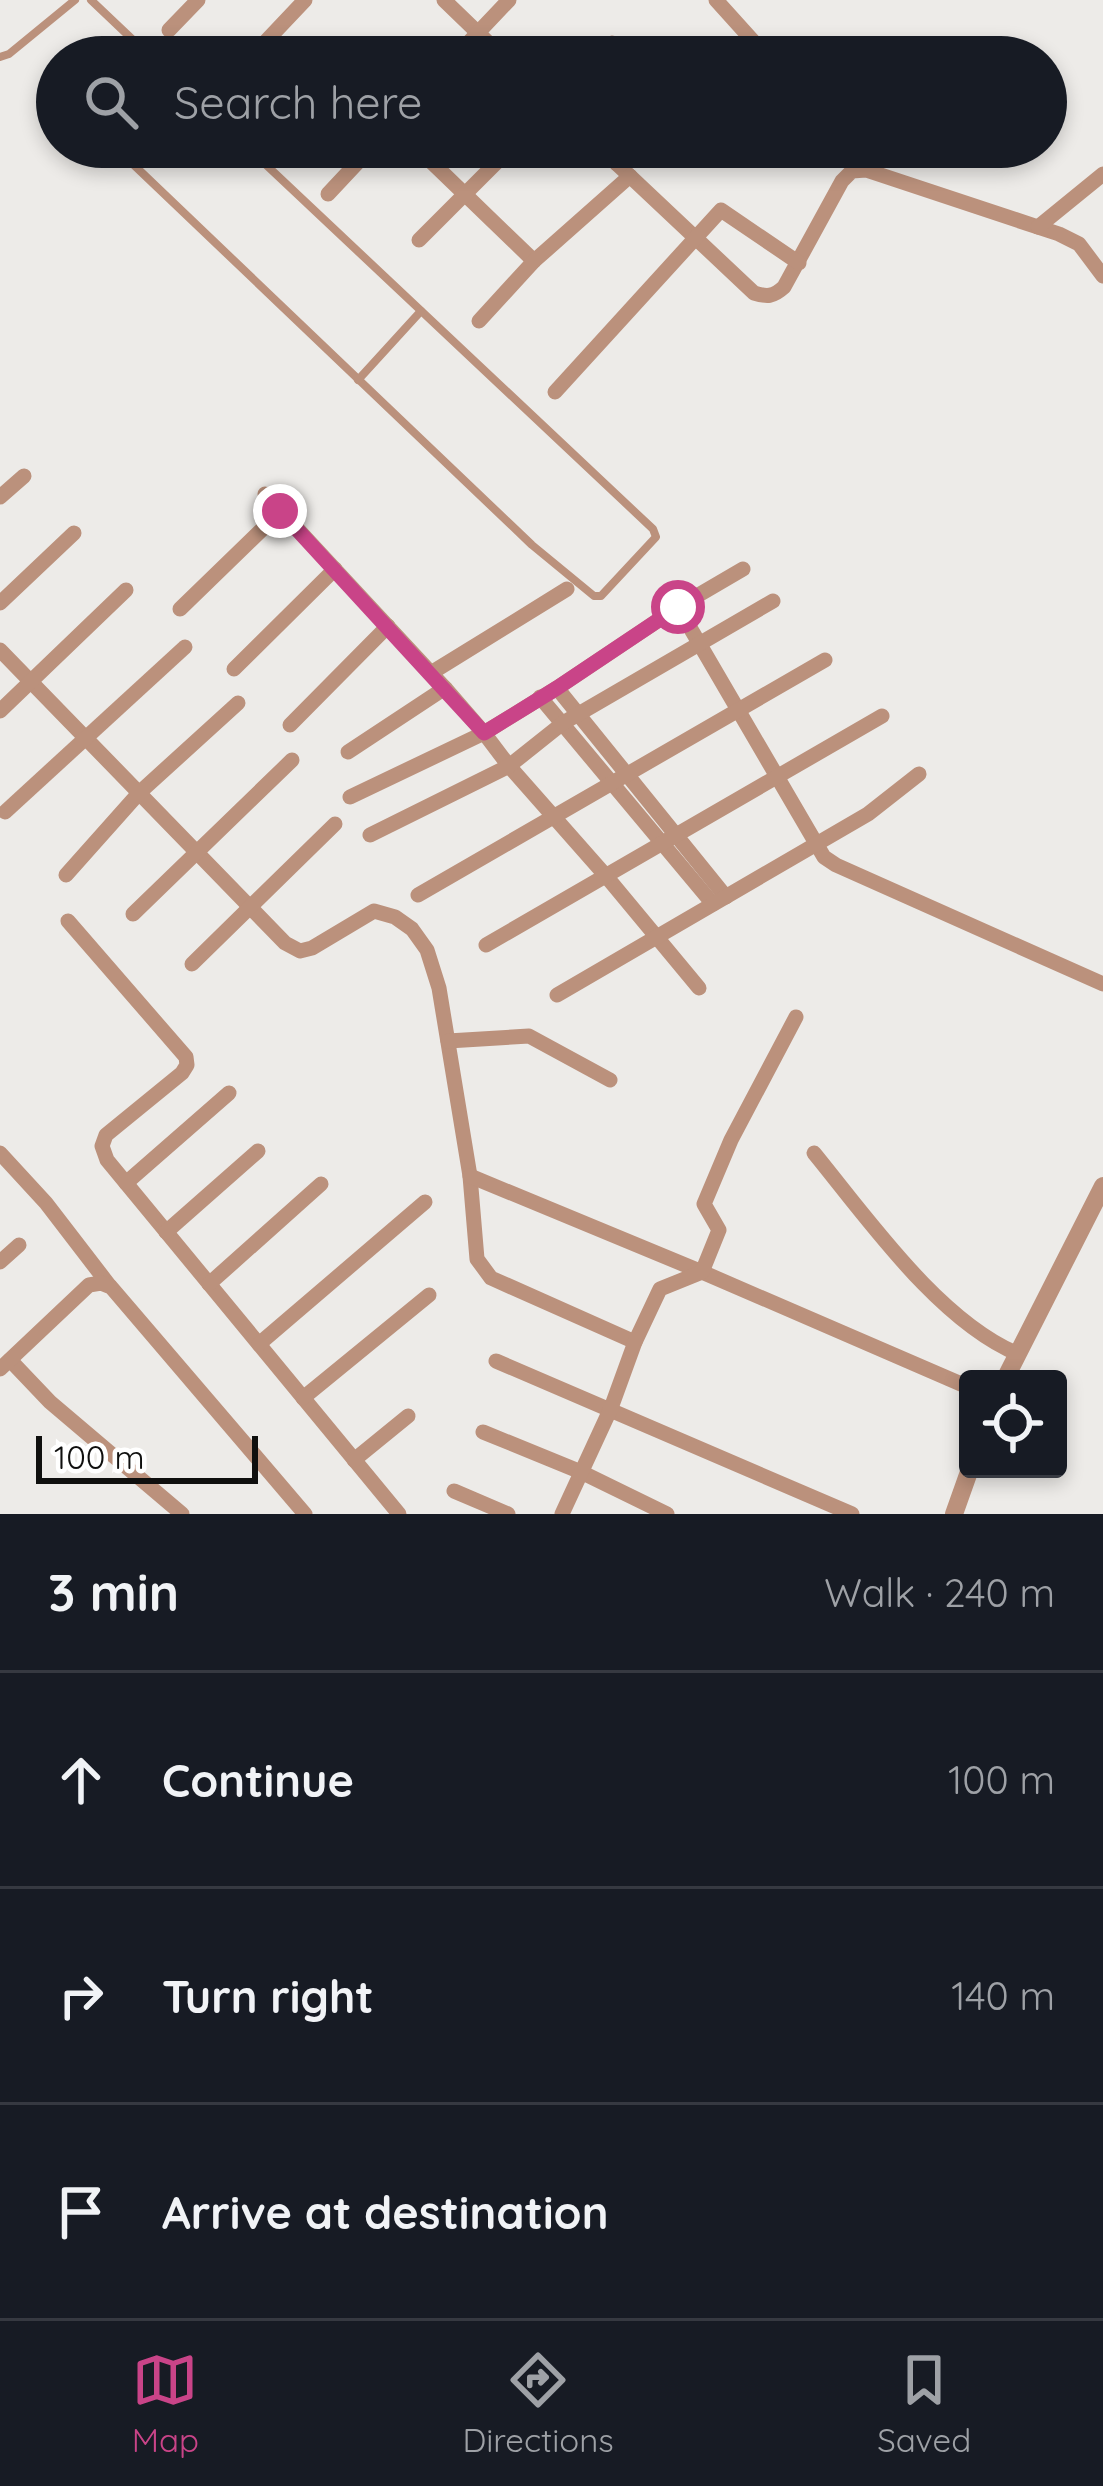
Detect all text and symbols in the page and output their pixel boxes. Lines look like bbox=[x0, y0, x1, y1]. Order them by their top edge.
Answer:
search box bbox=[36, 36, 1067, 168]
icon: search bbox=[78, 69, 144, 135]
text: Search here bbox=[174, 74, 422, 130]
route end bbox=[253, 484, 307, 538]
route start bbox=[651, 580, 705, 634]
map controls bbox=[959, 1370, 1067, 1478]
button: locate bbox=[959, 1370, 1067, 1478]
scale bar bbox=[36, 1430, 258, 1483]
text: 100 m bbox=[54, 1436, 145, 1477]
text: 3 min bbox=[48, 1560, 179, 1624]
text: Walk · 240 m bbox=[824, 1568, 1055, 1617]
icon: ahead bbox=[48, 1747, 114, 1813]
text: Continue bbox=[162, 1752, 354, 1808]
text: 100 m bbox=[948, 1755, 1055, 1804]
icon: right bbox=[48, 1963, 114, 2029]
text: Turn right bbox=[162, 1968, 374, 2024]
text: 140 m bbox=[951, 1971, 1055, 2020]
icon: arrive bbox=[48, 2179, 114, 2245]
text: Arrive at destination bbox=[162, 2184, 608, 2240]
tab: Map bbox=[132, 2347, 199, 2460]
tab: Directions bbox=[462, 2347, 614, 2460]
tab: Saved bbox=[877, 2347, 971, 2460]

